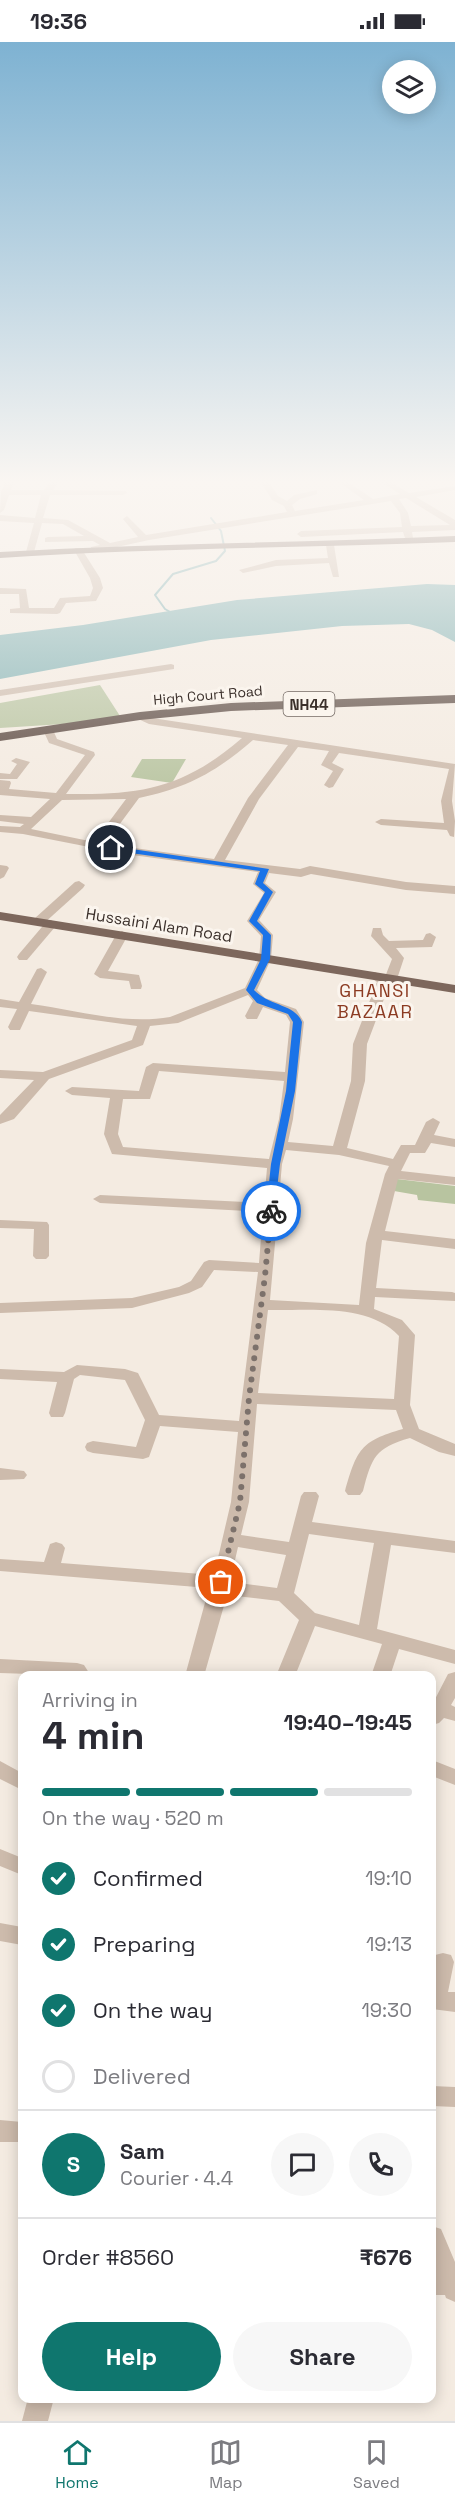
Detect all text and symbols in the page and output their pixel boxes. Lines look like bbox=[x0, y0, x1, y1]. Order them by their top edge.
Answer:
text: 19:36 bbox=[30, 7, 87, 35]
map controls bbox=[382, 60, 436, 114]
button: layers bbox=[382, 60, 436, 114]
street label: High Court Road bbox=[153, 681, 263, 709]
road number: NH44 bbox=[284, 692, 334, 716]
pin bbox=[85, 822, 136, 873]
icon: home bbox=[94, 831, 127, 864]
street label: Hussaini Alam Road bbox=[84, 903, 234, 947]
district label: GHANSI BAZAAR bbox=[337, 979, 413, 1023]
courier bbox=[241, 1181, 301, 1241]
icon: bike bbox=[255, 1195, 288, 1228]
pin bbox=[195, 1556, 246, 1607]
icon: bag bbox=[204, 1565, 237, 1598]
text: Arriving in bbox=[42, 1687, 138, 1713]
text: 19:40–19:45 bbox=[284, 1708, 412, 1736]
text: 4 min bbox=[42, 1711, 144, 1760]
text: On the way · 520 m bbox=[42, 1805, 224, 1831]
icon: check bbox=[42, 1862, 75, 1895]
text: Confirmed bbox=[93, 1864, 203, 1892]
text: 19:10 bbox=[365, 1865, 412, 1891]
icon: check bbox=[42, 1928, 75, 1961]
text: Preparing bbox=[93, 1930, 195, 1958]
text: 19:13 bbox=[366, 1931, 412, 1957]
icon: check bbox=[42, 1994, 75, 2027]
text: On the way bbox=[93, 1996, 212, 2024]
text: 19:30 bbox=[361, 1997, 412, 2023]
text: Delivered bbox=[93, 2062, 191, 2090]
button: chat bbox=[271, 2133, 334, 2196]
button: phone bbox=[349, 2133, 412, 2196]
text: Sam bbox=[120, 2137, 165, 2165]
text: S bbox=[67, 2150, 80, 2178]
text: Courier · 4.4 bbox=[120, 2165, 233, 2191]
text: Order #8560 bbox=[42, 2243, 174, 2271]
text: ₹676 bbox=[359, 2243, 412, 2271]
button: Help bbox=[42, 2322, 221, 2391]
button: Share bbox=[233, 2322, 412, 2391]
tab: Home bbox=[55, 2436, 99, 2493]
tab: Map bbox=[209, 2436, 243, 2493]
tab: Saved bbox=[353, 2436, 400, 2493]

